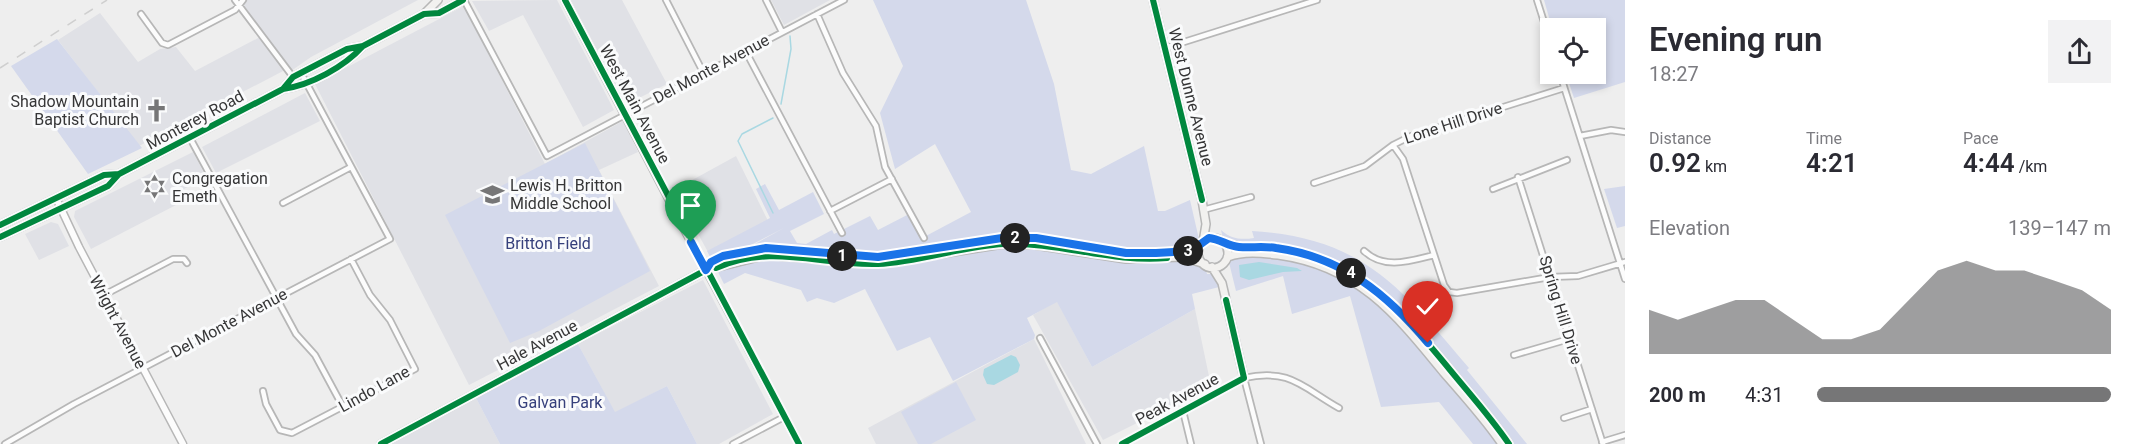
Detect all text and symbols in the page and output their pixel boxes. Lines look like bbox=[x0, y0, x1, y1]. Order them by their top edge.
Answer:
map controls bbox=[1540, 18, 1606, 84]
button: locate bbox=[1540, 18, 1606, 84]
text: Evening run bbox=[1649, 20, 1822, 59]
button: share bbox=[2048, 20, 2111, 83]
street label: West Dunne Avenue bbox=[1165, 26, 1217, 168]
street label: Del Monte Avenue bbox=[650, 30, 772, 108]
street label: West Main Avenue bbox=[596, 41, 674, 167]
text: 18:27 bbox=[1649, 62, 1699, 86]
street label: Monterey Road bbox=[143, 86, 247, 154]
place label: Shadow Mountain Baptist Church bbox=[10, 92, 139, 129]
church icon: Shadow Mountain Baptist Church bbox=[144, 97, 170, 123]
street label: Lone Hill Drive bbox=[1402, 98, 1504, 148]
text: Distance bbox=[1649, 129, 1711, 148]
text: Time bbox=[1806, 129, 1842, 148]
text: Pace bbox=[1963, 129, 1999, 148]
text: 0.92 bbox=[1649, 148, 1701, 178]
text: 4:21 bbox=[1806, 148, 1858, 178]
text: 4:44 bbox=[1963, 148, 2015, 178]
text: km bbox=[1701, 157, 1727, 176]
text: /km bbox=[2015, 157, 2047, 176]
place label: Congregation Emeth bbox=[172, 169, 268, 206]
synagogue icon: Congregation Emeth bbox=[141, 174, 167, 200]
place label: Lewis H. Britton Middle School bbox=[510, 176, 622, 213]
pin bbox=[665, 180, 716, 242]
school or university icon: Lewis H. Britton Middle School bbox=[479, 181, 505, 207]
icon: arrive bbox=[674, 189, 707, 222]
text: Elevation bbox=[1649, 216, 1730, 240]
text: 139–147 m bbox=[2008, 216, 2111, 240]
pin: 2 bbox=[1000, 223, 1030, 253]
text: 2 bbox=[1010, 228, 1020, 247]
park label: Britton Field bbox=[505, 234, 591, 253]
pin: 3 bbox=[1173, 236, 1203, 266]
pin: 1 bbox=[827, 241, 857, 271]
text: 3 bbox=[1183, 241, 1193, 260]
text: 1 bbox=[837, 246, 847, 265]
street label: Spring Hill Drive bbox=[1535, 253, 1587, 367]
pin: 4 bbox=[1336, 258, 1366, 288]
text: 4 bbox=[1346, 263, 1356, 282]
street label: Wright Avenue bbox=[86, 272, 150, 372]
pin bbox=[1402, 281, 1453, 343]
street label: Del Monte Avenue bbox=[168, 284, 290, 362]
icon: check bbox=[1411, 290, 1444, 323]
street label: Hale Avenue bbox=[493, 316, 581, 374]
street label: Lindo Lane bbox=[335, 362, 413, 416]
street label: Peak Avenue bbox=[1132, 369, 1222, 429]
text: 200 m bbox=[1649, 383, 1706, 407]
text: 4:31 bbox=[1745, 383, 1784, 407]
park label: Galvan Park bbox=[518, 393, 603, 412]

